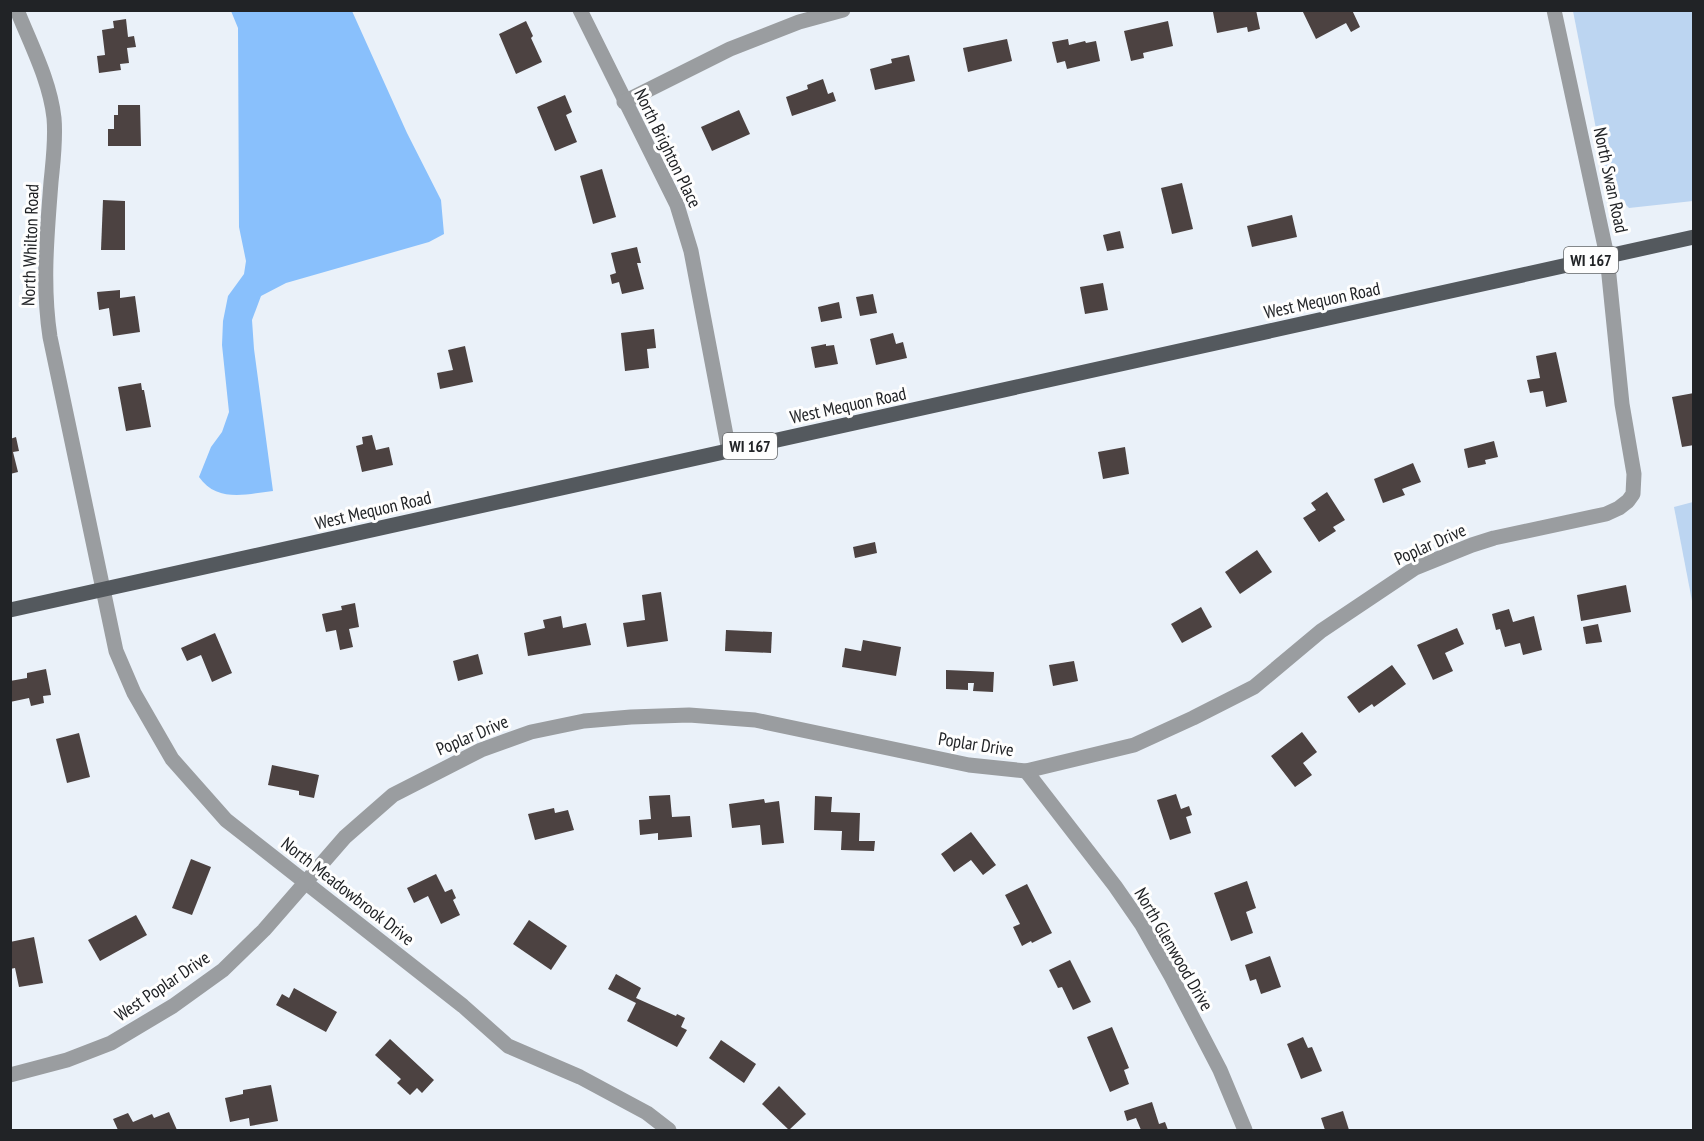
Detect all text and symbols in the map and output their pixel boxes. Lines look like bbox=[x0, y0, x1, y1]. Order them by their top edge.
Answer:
street label: North Brighton Place bbox=[629, 85, 707, 211]
street label: North Swan Road bbox=[1589, 125, 1633, 235]
street label: North Whilton Road bbox=[16, 183, 44, 307]
road number: WI 167 bbox=[1564, 247, 1618, 273]
street label: West Mequon Road bbox=[1262, 276, 1382, 324]
street label: West Mequon Road bbox=[788, 381, 908, 429]
road number: WI 167 bbox=[723, 433, 777, 459]
street label: West Mequon Road bbox=[313, 485, 433, 535]
street label: Poplar Drive bbox=[1391, 518, 1469, 570]
street label: Poplar Drive bbox=[432, 710, 512, 760]
street label: Poplar Drive bbox=[937, 727, 1015, 761]
street label: North Meadowbrook Drive bbox=[277, 832, 419, 950]
street label: North Glenwood Drive bbox=[1129, 883, 1219, 1015]
street label: West Poplar Drive bbox=[110, 946, 214, 1026]

